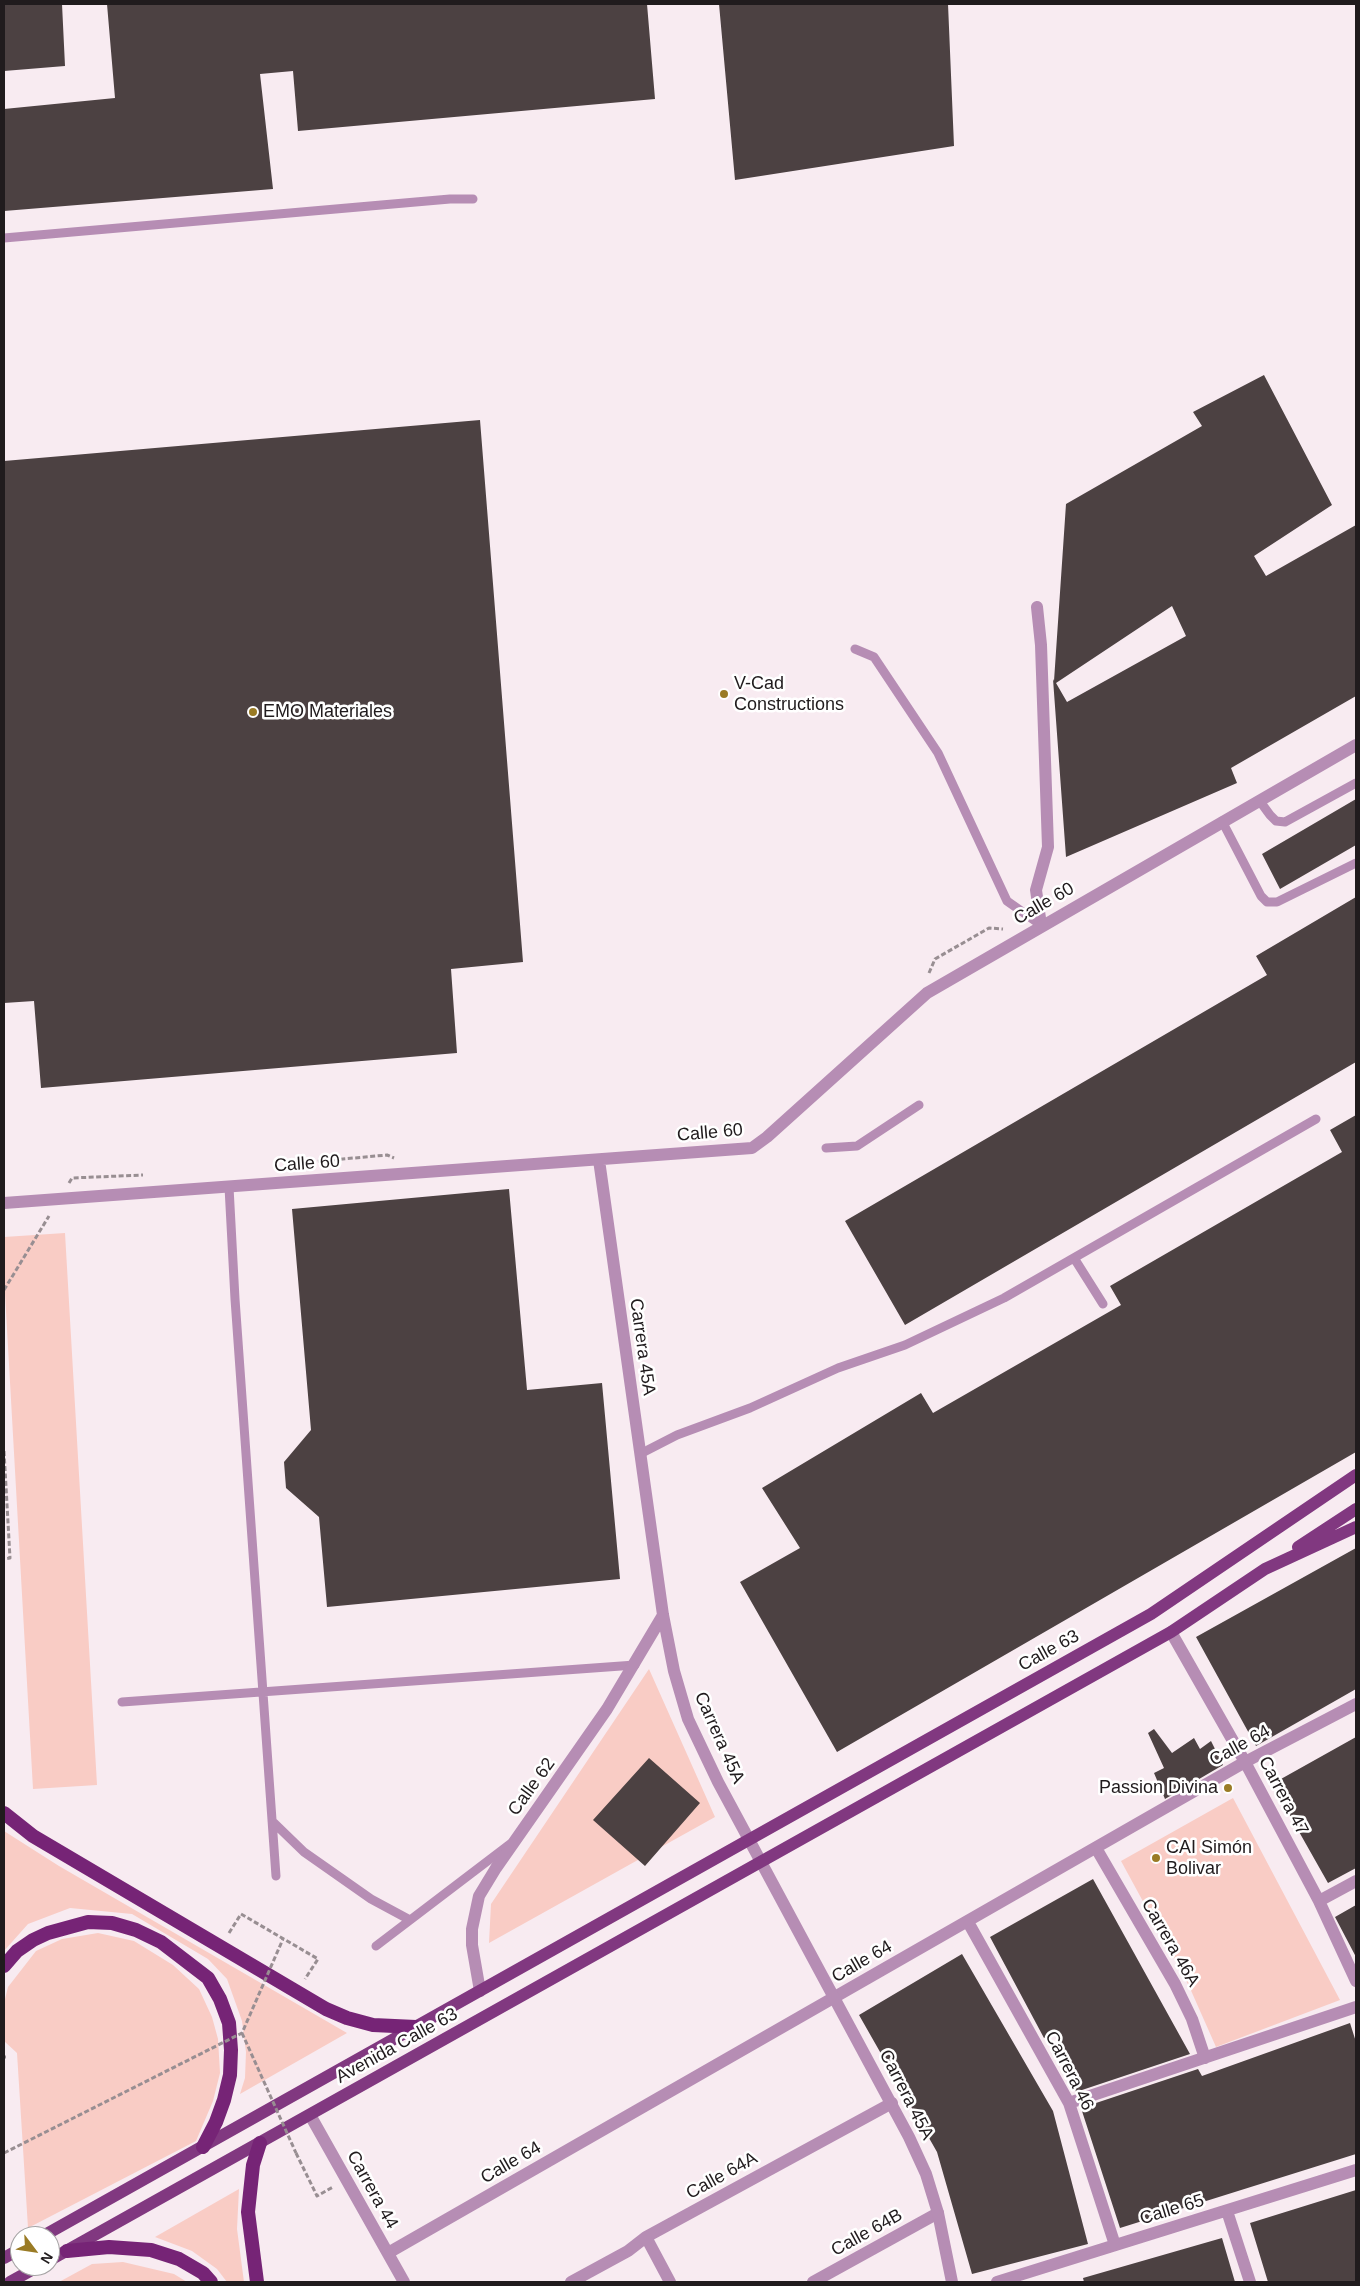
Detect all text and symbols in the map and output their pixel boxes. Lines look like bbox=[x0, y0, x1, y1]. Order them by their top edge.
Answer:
place label: V-Cad Constructions bbox=[734, 673, 844, 716]
marker: V-Cad Constructions bbox=[718, 688, 730, 700]
place label: EMO Materiales bbox=[263, 701, 392, 723]
marker: EMO Materiales bbox=[247, 706, 259, 718]
street label: Calle 60 bbox=[1010, 878, 1078, 930]
street label: Calle 60 bbox=[676, 1119, 744, 1147]
street label: Calle 60 bbox=[273, 1151, 341, 1177]
street label: Carrera 45A bbox=[624, 1297, 660, 1397]
street label: Calle 63 bbox=[1015, 1626, 1083, 1676]
street label: Carrera 45A bbox=[689, 1689, 749, 1787]
street label: Calle 64 bbox=[1206, 1721, 1274, 1771]
street label: Carrera 47 bbox=[1253, 1753, 1313, 1839]
street label: Calle 62 bbox=[504, 1754, 560, 1820]
place label: Passion Divina bbox=[1099, 1777, 1218, 1799]
marker: Passion Divina bbox=[1222, 1782, 1234, 1794]
place label: CAI Simón Bolivar bbox=[1166, 1837, 1252, 1880]
marker: CAI Simón Bolivar bbox=[1150, 1852, 1162, 1864]
street label: Carrera 46A bbox=[1136, 1895, 1204, 1991]
street label: Calle 64 bbox=[828, 1936, 896, 1988]
street label: Avenida Calle 63 bbox=[332, 2004, 462, 2088]
street label: Carrera 46 bbox=[1040, 2028, 1098, 2114]
street label: Carrera 45A bbox=[874, 2046, 938, 2144]
street label: Calle 64 bbox=[477, 2137, 545, 2189]
street label: Carrera 44 bbox=[342, 2147, 402, 2233]
street label: Calle 64A bbox=[683, 2148, 761, 2204]
street label: Calle 65 bbox=[1137, 2190, 1207, 2230]
street label: Calle 64B bbox=[828, 2205, 906, 2261]
north arrow bbox=[10, 2226, 60, 2276]
text: N bbox=[38, 2250, 56, 2267]

